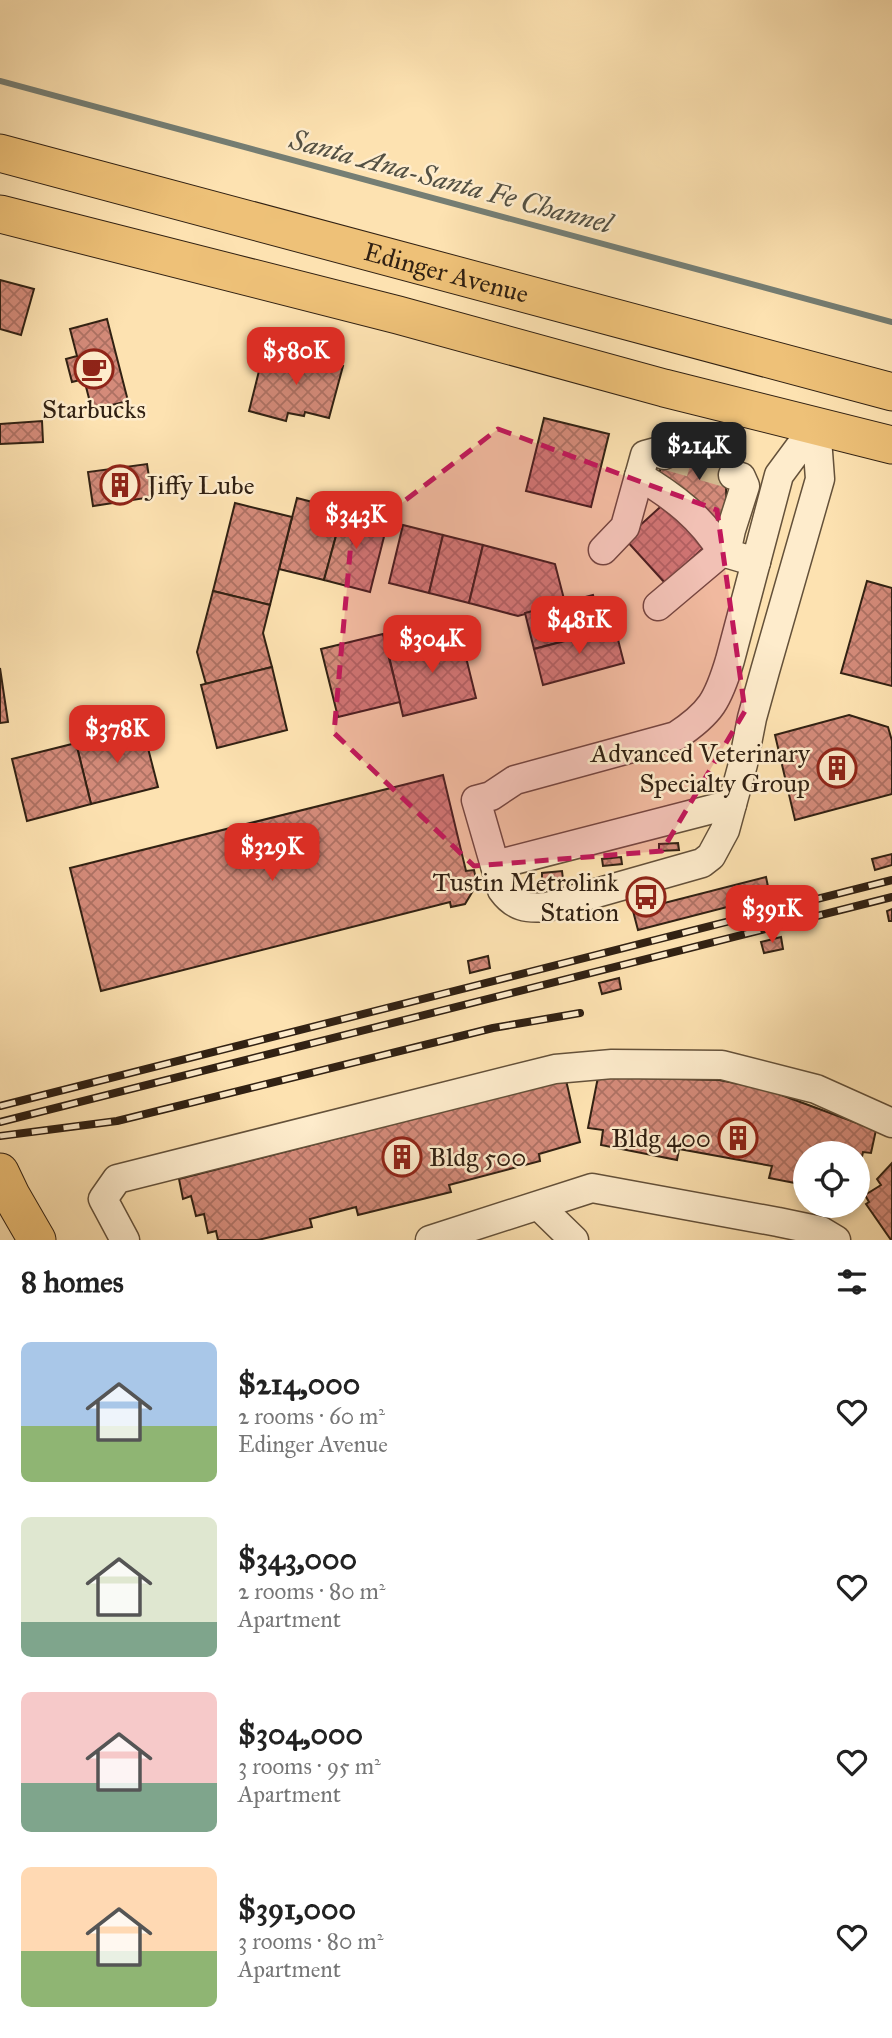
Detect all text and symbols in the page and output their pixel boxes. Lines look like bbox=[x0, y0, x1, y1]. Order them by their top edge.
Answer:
water label: Santa Ana-Santa Fe Channel bbox=[285, 121, 618, 242]
street label: Edinger Avenue bbox=[360, 235, 532, 310]
pin: $580K bbox=[247, 328, 345, 387]
text: $580K bbox=[263, 336, 329, 364]
cafe icon: Starbucks bbox=[73, 348, 115, 390]
place label: Starbucks bbox=[42, 393, 146, 425]
pin: $214K bbox=[650, 422, 748, 482]
text: $214K bbox=[667, 431, 731, 459]
building icon: Jiffy Lube bbox=[99, 464, 141, 506]
place label: Jiffy Lube bbox=[144, 469, 255, 501]
pin: $343K bbox=[307, 491, 405, 551]
text: $343K bbox=[325, 500, 387, 528]
pin: $481K bbox=[530, 596, 628, 656]
text: $481K bbox=[547, 605, 611, 633]
pin: $304K bbox=[383, 616, 481, 675]
text: $304K bbox=[399, 624, 465, 652]
pin: $378K bbox=[68, 706, 166, 765]
text: $378K bbox=[85, 714, 149, 742]
place label: Advanced Veterinary Specialty Group bbox=[590, 737, 811, 799]
building icon: Advanced Veterinary Specialty Group bbox=[816, 747, 858, 789]
pin: $329K bbox=[223, 824, 321, 883]
text: $329K bbox=[240, 832, 304, 860]
place label: Tustin Metrolink Station bbox=[433, 866, 620, 928]
bus stop icon: Tustin Metrolink Station bbox=[625, 876, 667, 918]
pin: $391K bbox=[723, 886, 821, 945]
text: $391K bbox=[742, 894, 802, 922]
building icon: Bldg 400 bbox=[717, 1117, 759, 1159]
place label: Bldg 400 bbox=[611, 1122, 711, 1154]
building icon: Bldg 500 bbox=[381, 1136, 423, 1178]
place label: Bldg 500 bbox=[429, 1141, 526, 1173]
map controls bbox=[793, 1141, 870, 1218]
button: locate bbox=[793, 1141, 870, 1218]
icon: filters bbox=[833, 1263, 871, 1301]
text: 8 homes bbox=[21, 1264, 124, 1300]
text: $214,000 bbox=[238, 1366, 360, 1402]
icon: home bbox=[77, 1370, 161, 1454]
icon: heart bbox=[833, 1393, 871, 1431]
text: 2 rooms · 60 m² bbox=[238, 1402, 385, 1430]
text: Edinger Avenue bbox=[238, 1430, 388, 1458]
text: $343,000 bbox=[238, 1541, 357, 1577]
icon: home bbox=[77, 1545, 161, 1629]
icon: heart bbox=[833, 1568, 871, 1606]
text: 2 rooms · 80 m² bbox=[238, 1577, 385, 1605]
text: Apartment bbox=[238, 1605, 341, 1633]
text: $304,000 bbox=[238, 1716, 363, 1752]
icon: home bbox=[77, 1720, 161, 1804]
icon: heart bbox=[833, 1743, 871, 1781]
text: 3 rooms · 95 m² bbox=[238, 1752, 381, 1780]
text: Apartment bbox=[238, 1780, 341, 1808]
text: $391,000 bbox=[238, 1891, 356, 1927]
icon: home bbox=[77, 1895, 161, 1979]
icon: heart bbox=[833, 1918, 871, 1956]
text: 3 rooms · 80 m² bbox=[238, 1927, 383, 1955]
text: Apartment bbox=[238, 1955, 341, 1983]

